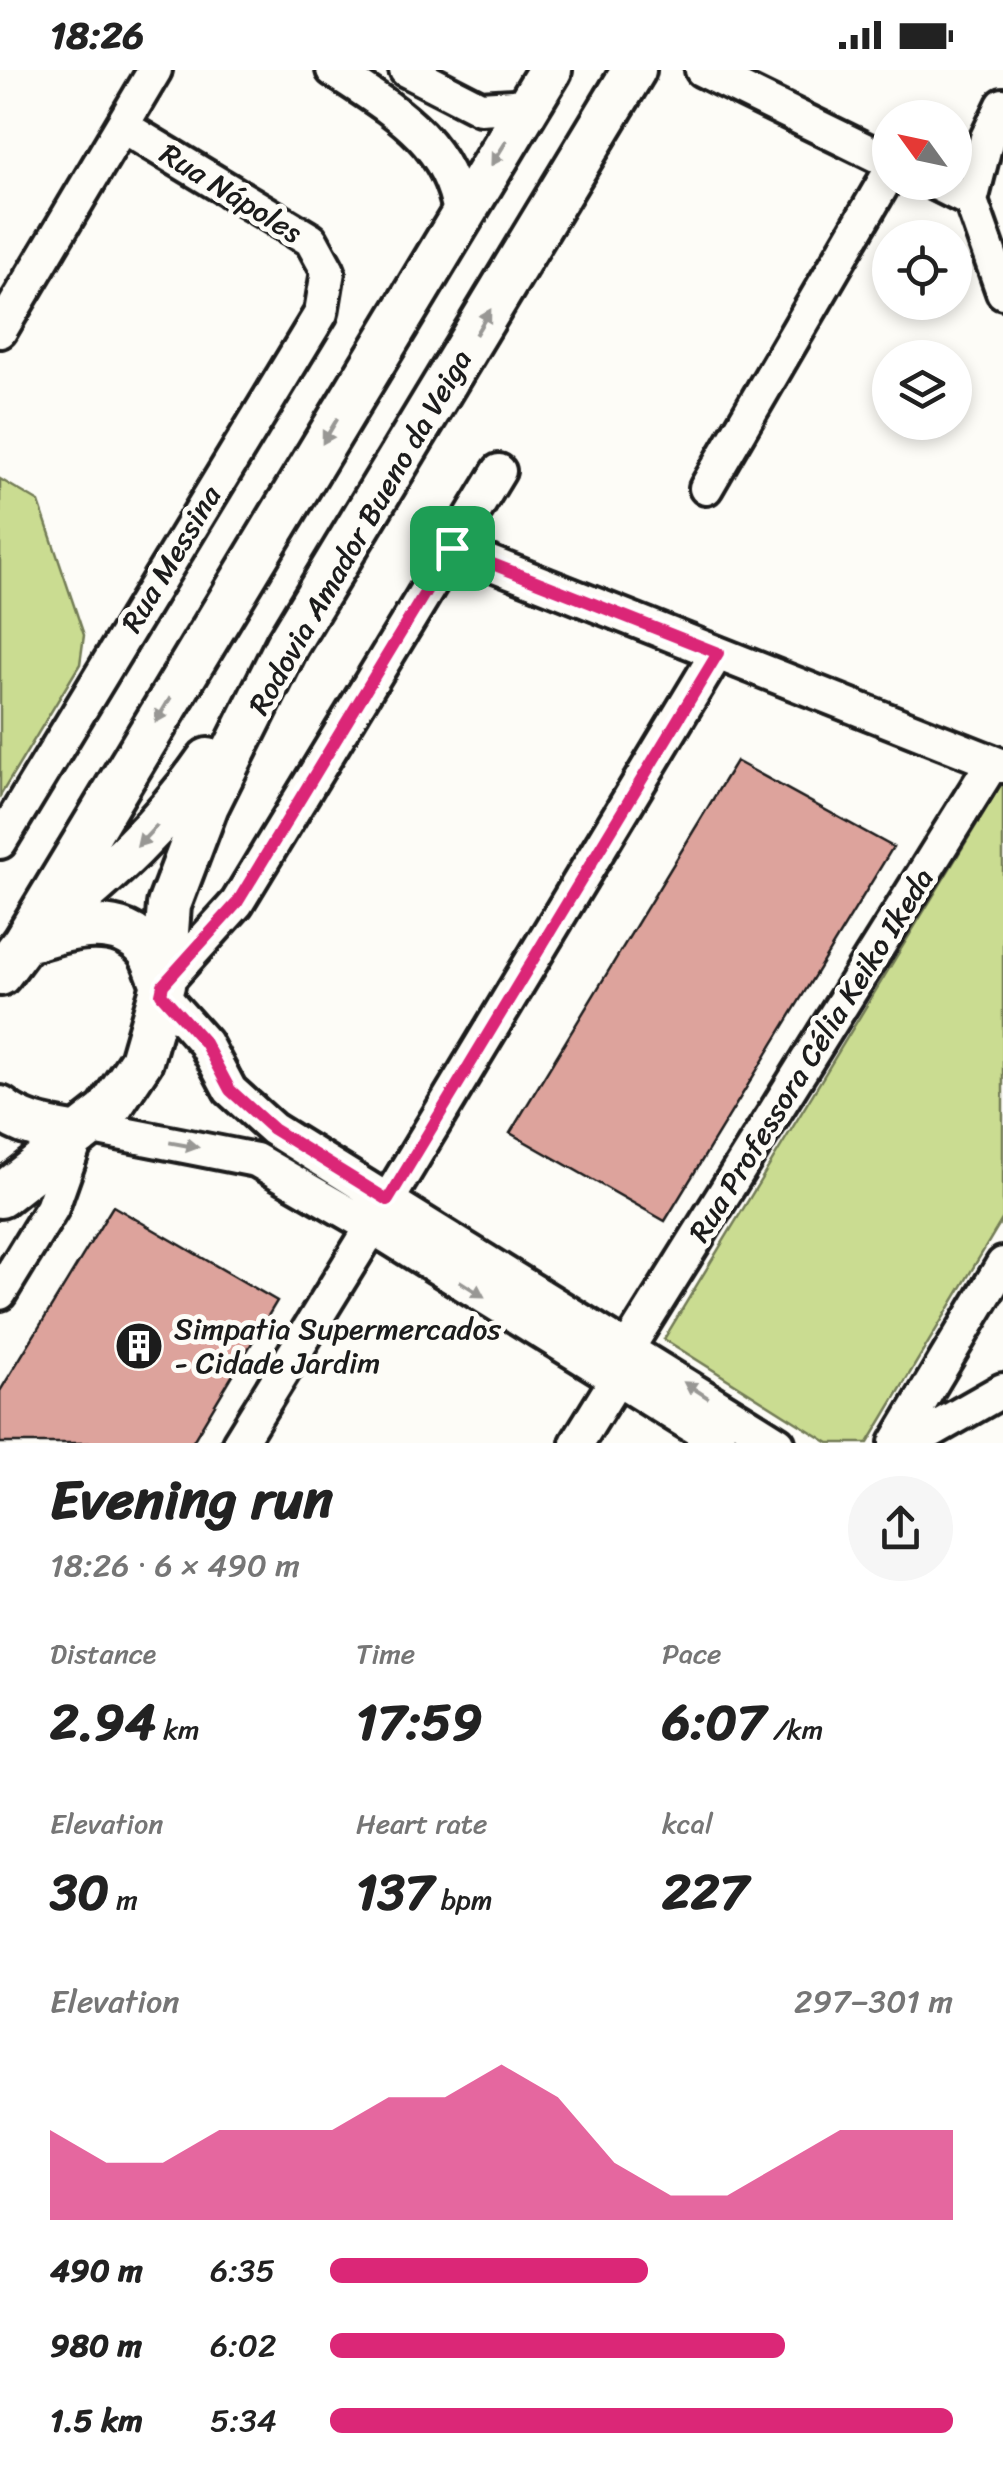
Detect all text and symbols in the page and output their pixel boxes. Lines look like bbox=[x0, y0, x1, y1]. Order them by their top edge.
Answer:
text: 18:26 bbox=[50, 2, 144, 69]
north arrow bbox=[872, 100, 972, 200]
map controls bbox=[872, 100, 972, 440]
street label: Rua Nápoles bbox=[149, 128, 314, 259]
one-way arrow bbox=[490, 139, 508, 167]
button: locate bbox=[872, 220, 972, 320]
one-way arrow bbox=[474, 308, 491, 336]
street label: Rodovia Amador Bueno da Veiga bbox=[233, 339, 487, 725]
button: layers bbox=[872, 340, 972, 440]
one-way arrow bbox=[322, 417, 339, 445]
street label: Rua Messina bbox=[105, 474, 237, 643]
pin bbox=[410, 506, 495, 591]
icon: arrive bbox=[425, 521, 480, 576]
one-way arrow bbox=[155, 696, 172, 724]
one-way arrow bbox=[136, 824, 159, 848]
street label: Rua Professora Célia Keiko Ikeda bbox=[673, 857, 949, 1253]
one-way arrow bbox=[169, 1138, 200, 1154]
one-way arrow bbox=[458, 1279, 485, 1298]
place label: Simpatia Supermercados - Cidade Jardim bbox=[174, 1302, 501, 1390]
building icon: Simpatia Supermercados - Cidade Jardim bbox=[113, 1320, 165, 1372]
one-way arrow bbox=[682, 1382, 710, 1400]
text: Evening run bbox=[50, 1451, 333, 1548]
button: share bbox=[848, 1476, 953, 1581]
text: 18:26 · 6 × 490 m bbox=[50, 1537, 300, 1594]
text: Distance bbox=[50, 1629, 156, 1678]
text: Time bbox=[356, 1629, 415, 1678]
text: Pace bbox=[662, 1629, 721, 1678]
text: 2.94 bbox=[50, 1678, 156, 1767]
text: 17:59 bbox=[356, 1678, 482, 1767]
text: 6:07 bbox=[662, 1678, 766, 1767]
text: km bbox=[156, 1705, 200, 1754]
text: /km bbox=[766, 1705, 823, 1754]
text: Elevation bbox=[50, 1799, 163, 1848]
text: Heart rate bbox=[356, 1799, 487, 1848]
text: kcal bbox=[662, 1799, 713, 1848]
text: 30 bbox=[50, 1848, 109, 1937]
text: 137 bbox=[356, 1848, 433, 1937]
text: 227 bbox=[662, 1848, 748, 1937]
text: m bbox=[109, 1875, 138, 1924]
text: bpm bbox=[433, 1875, 492, 1924]
text: Elevation bbox=[50, 1973, 180, 2030]
text: 297–301 m bbox=[794, 1973, 953, 2030]
text: 490 m bbox=[50, 2242, 143, 2299]
text: 6:35 bbox=[210, 2242, 275, 2299]
text: 980 m bbox=[50, 2317, 142, 2374]
text: 6:02 bbox=[210, 2317, 277, 2374]
text: 1.5 km bbox=[50, 2392, 143, 2449]
text: 5:34 bbox=[210, 2392, 277, 2449]

